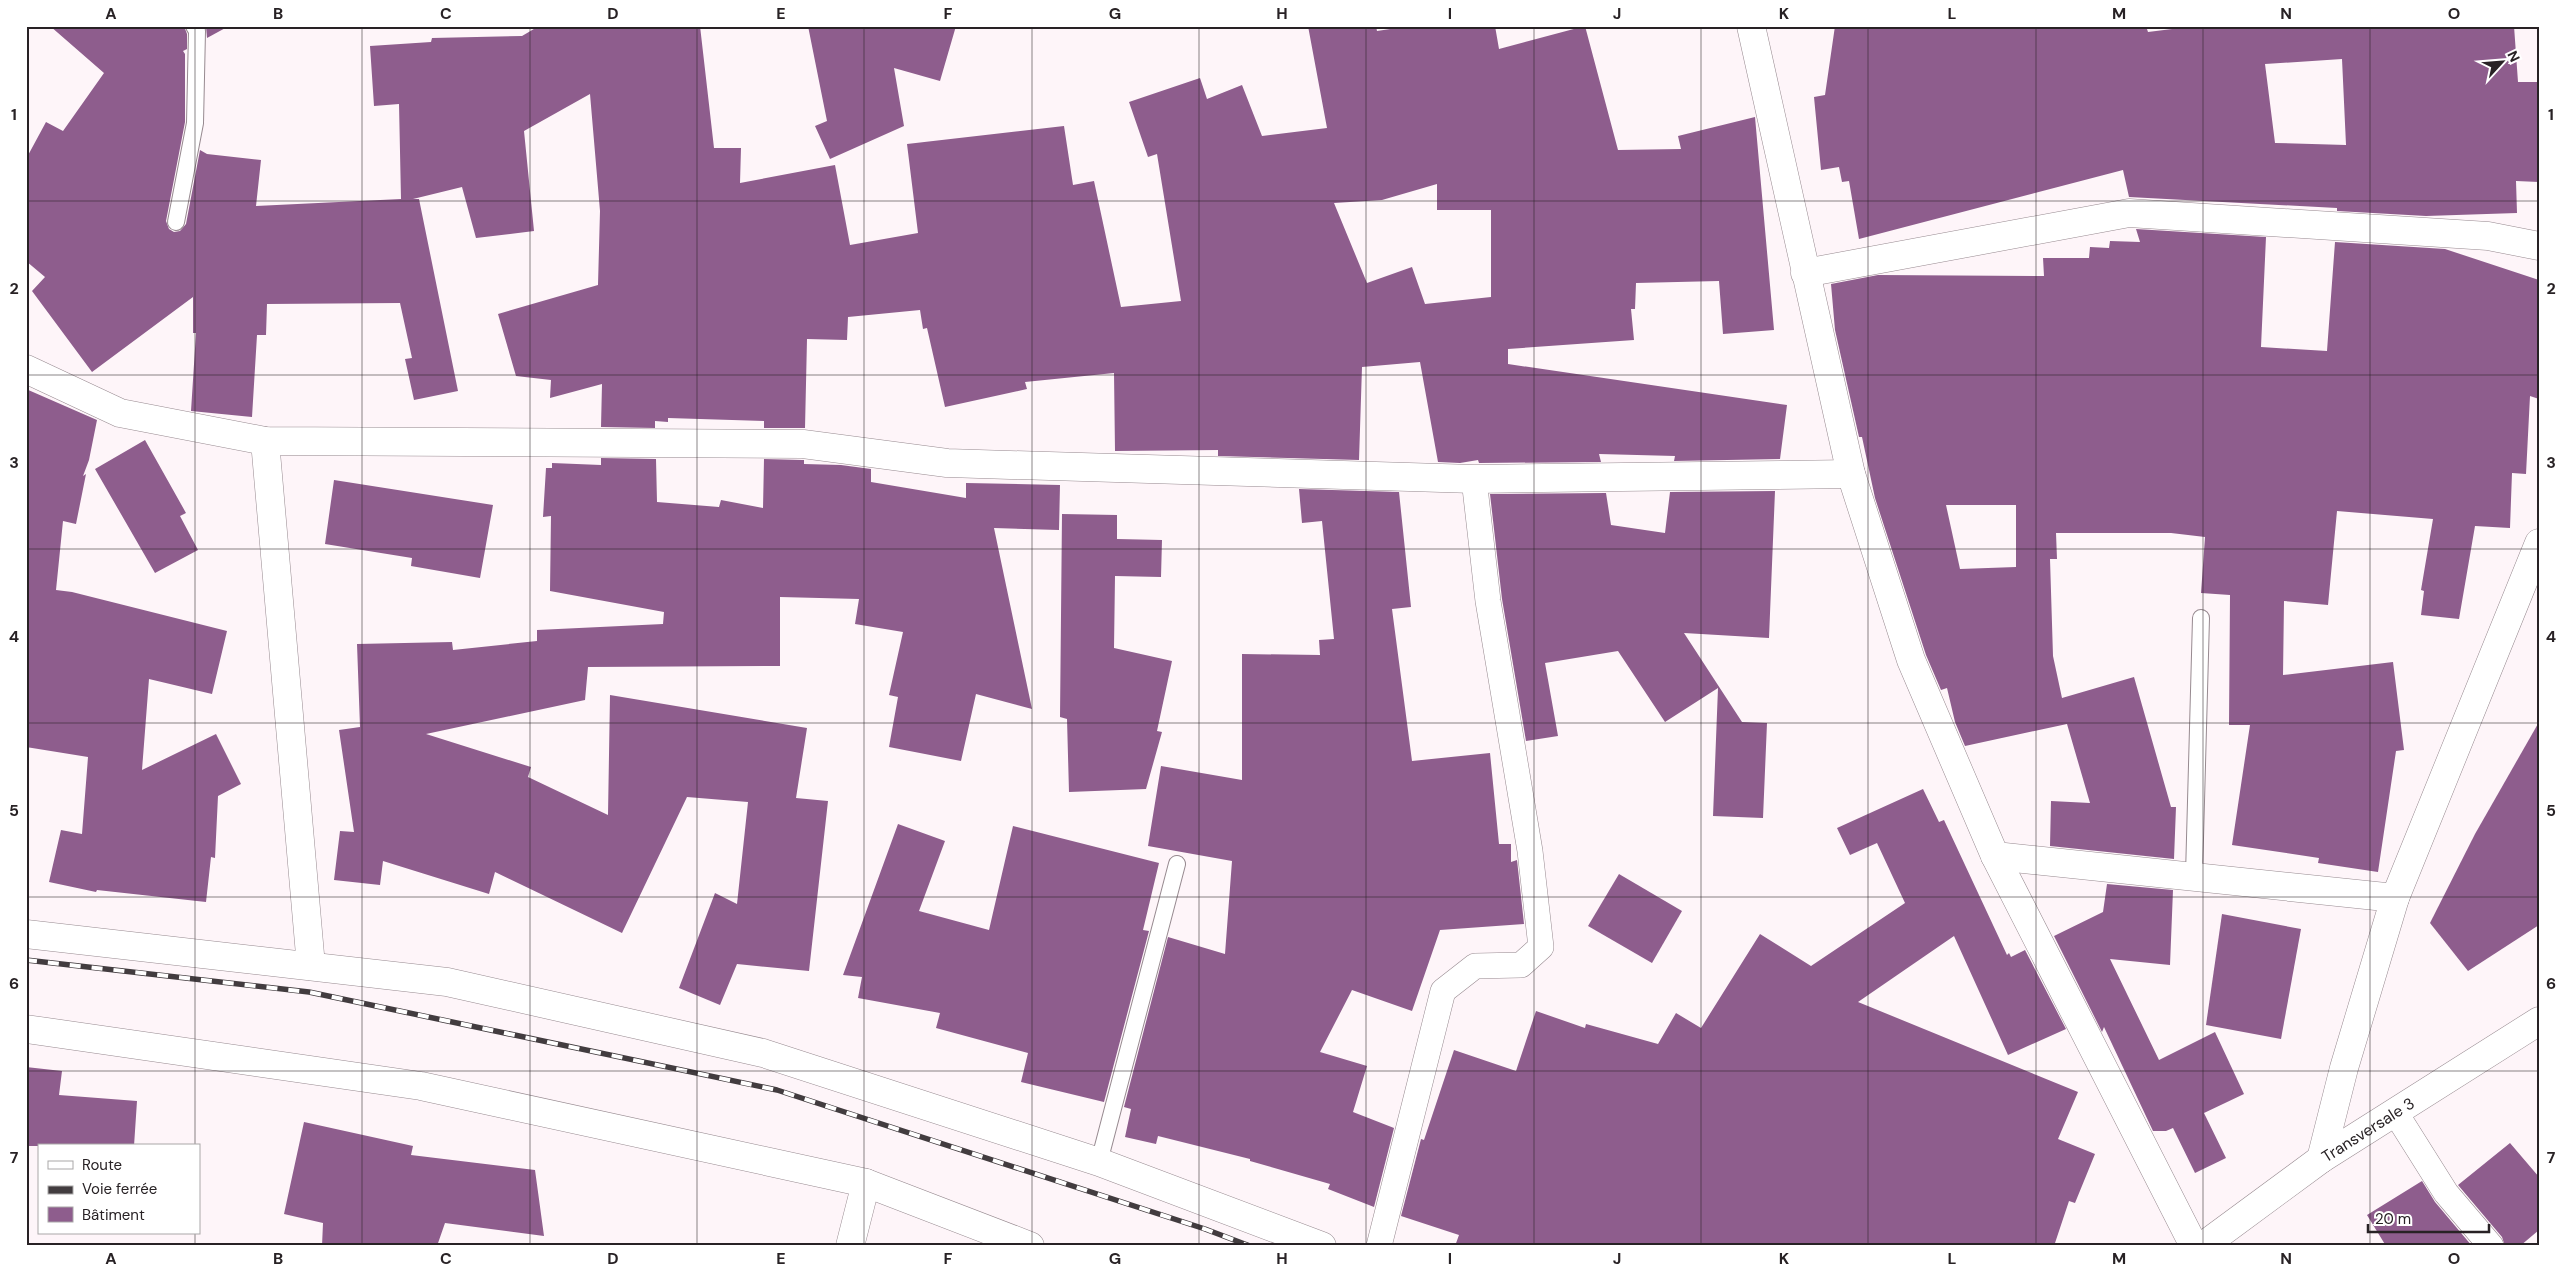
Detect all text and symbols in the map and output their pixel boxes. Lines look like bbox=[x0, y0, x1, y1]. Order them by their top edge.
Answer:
text: A bbox=[105, 3, 117, 24]
text: B bbox=[273, 3, 283, 24]
text: C bbox=[440, 3, 452, 24]
text: D bbox=[607, 3, 619, 24]
text: E bbox=[776, 3, 786, 24]
text: F bbox=[944, 3, 953, 24]
text: G bbox=[1109, 3, 1121, 24]
text: H bbox=[1276, 3, 1288, 24]
text: I bbox=[1448, 3, 1452, 24]
text: J bbox=[1613, 3, 1621, 24]
text: K bbox=[1779, 3, 1790, 24]
text: L bbox=[1948, 3, 1957, 24]
text: M bbox=[2112, 3, 2126, 24]
text: N bbox=[2280, 3, 2292, 24]
text: O bbox=[2448, 3, 2460, 24]
north arrow bbox=[2478, 38, 2528, 88]
text: N bbox=[2503, 48, 2524, 65]
text: 1 bbox=[11, 104, 17, 125]
text: 1 bbox=[2548, 104, 2554, 125]
text: 2 bbox=[9, 278, 19, 299]
text: 2 bbox=[2546, 278, 2556, 299]
text: 3 bbox=[9, 452, 19, 473]
text: 3 bbox=[2546, 452, 2556, 473]
text: 4 bbox=[9, 626, 19, 647]
text: 4 bbox=[2546, 626, 2556, 647]
text: 5 bbox=[9, 800, 19, 821]
text: 5 bbox=[2546, 800, 2556, 821]
text: 6 bbox=[9, 973, 19, 994]
text: 6 bbox=[2546, 973, 2556, 994]
street label: Transversale 3 bbox=[2318, 1092, 2418, 1167]
legend bbox=[38, 1144, 200, 1234]
text: 7 bbox=[10, 1147, 19, 1168]
text: 7 bbox=[2547, 1147, 2556, 1168]
text: Route bbox=[82, 1155, 122, 1175]
text: Voie ferrée bbox=[82, 1179, 157, 1199]
scale bar bbox=[2368, 1202, 2489, 1234]
text: Bâtiment bbox=[82, 1205, 145, 1225]
text: 20 m bbox=[2375, 1209, 2411, 1229]
text: A bbox=[105, 1248, 117, 1269]
text: B bbox=[273, 1248, 283, 1269]
text: C bbox=[440, 1248, 452, 1269]
text: D bbox=[607, 1248, 619, 1269]
text: E bbox=[776, 1248, 786, 1269]
text: F bbox=[944, 1248, 953, 1269]
text: G bbox=[1109, 1248, 1121, 1269]
text: H bbox=[1276, 1248, 1288, 1269]
text: I bbox=[1448, 1248, 1452, 1269]
text: J bbox=[1613, 1248, 1621, 1269]
text: K bbox=[1779, 1248, 1790, 1269]
text: L bbox=[1948, 1248, 1957, 1269]
text: M bbox=[2112, 1248, 2126, 1269]
text: N bbox=[2280, 1248, 2292, 1269]
text: O bbox=[2448, 1248, 2460, 1269]

